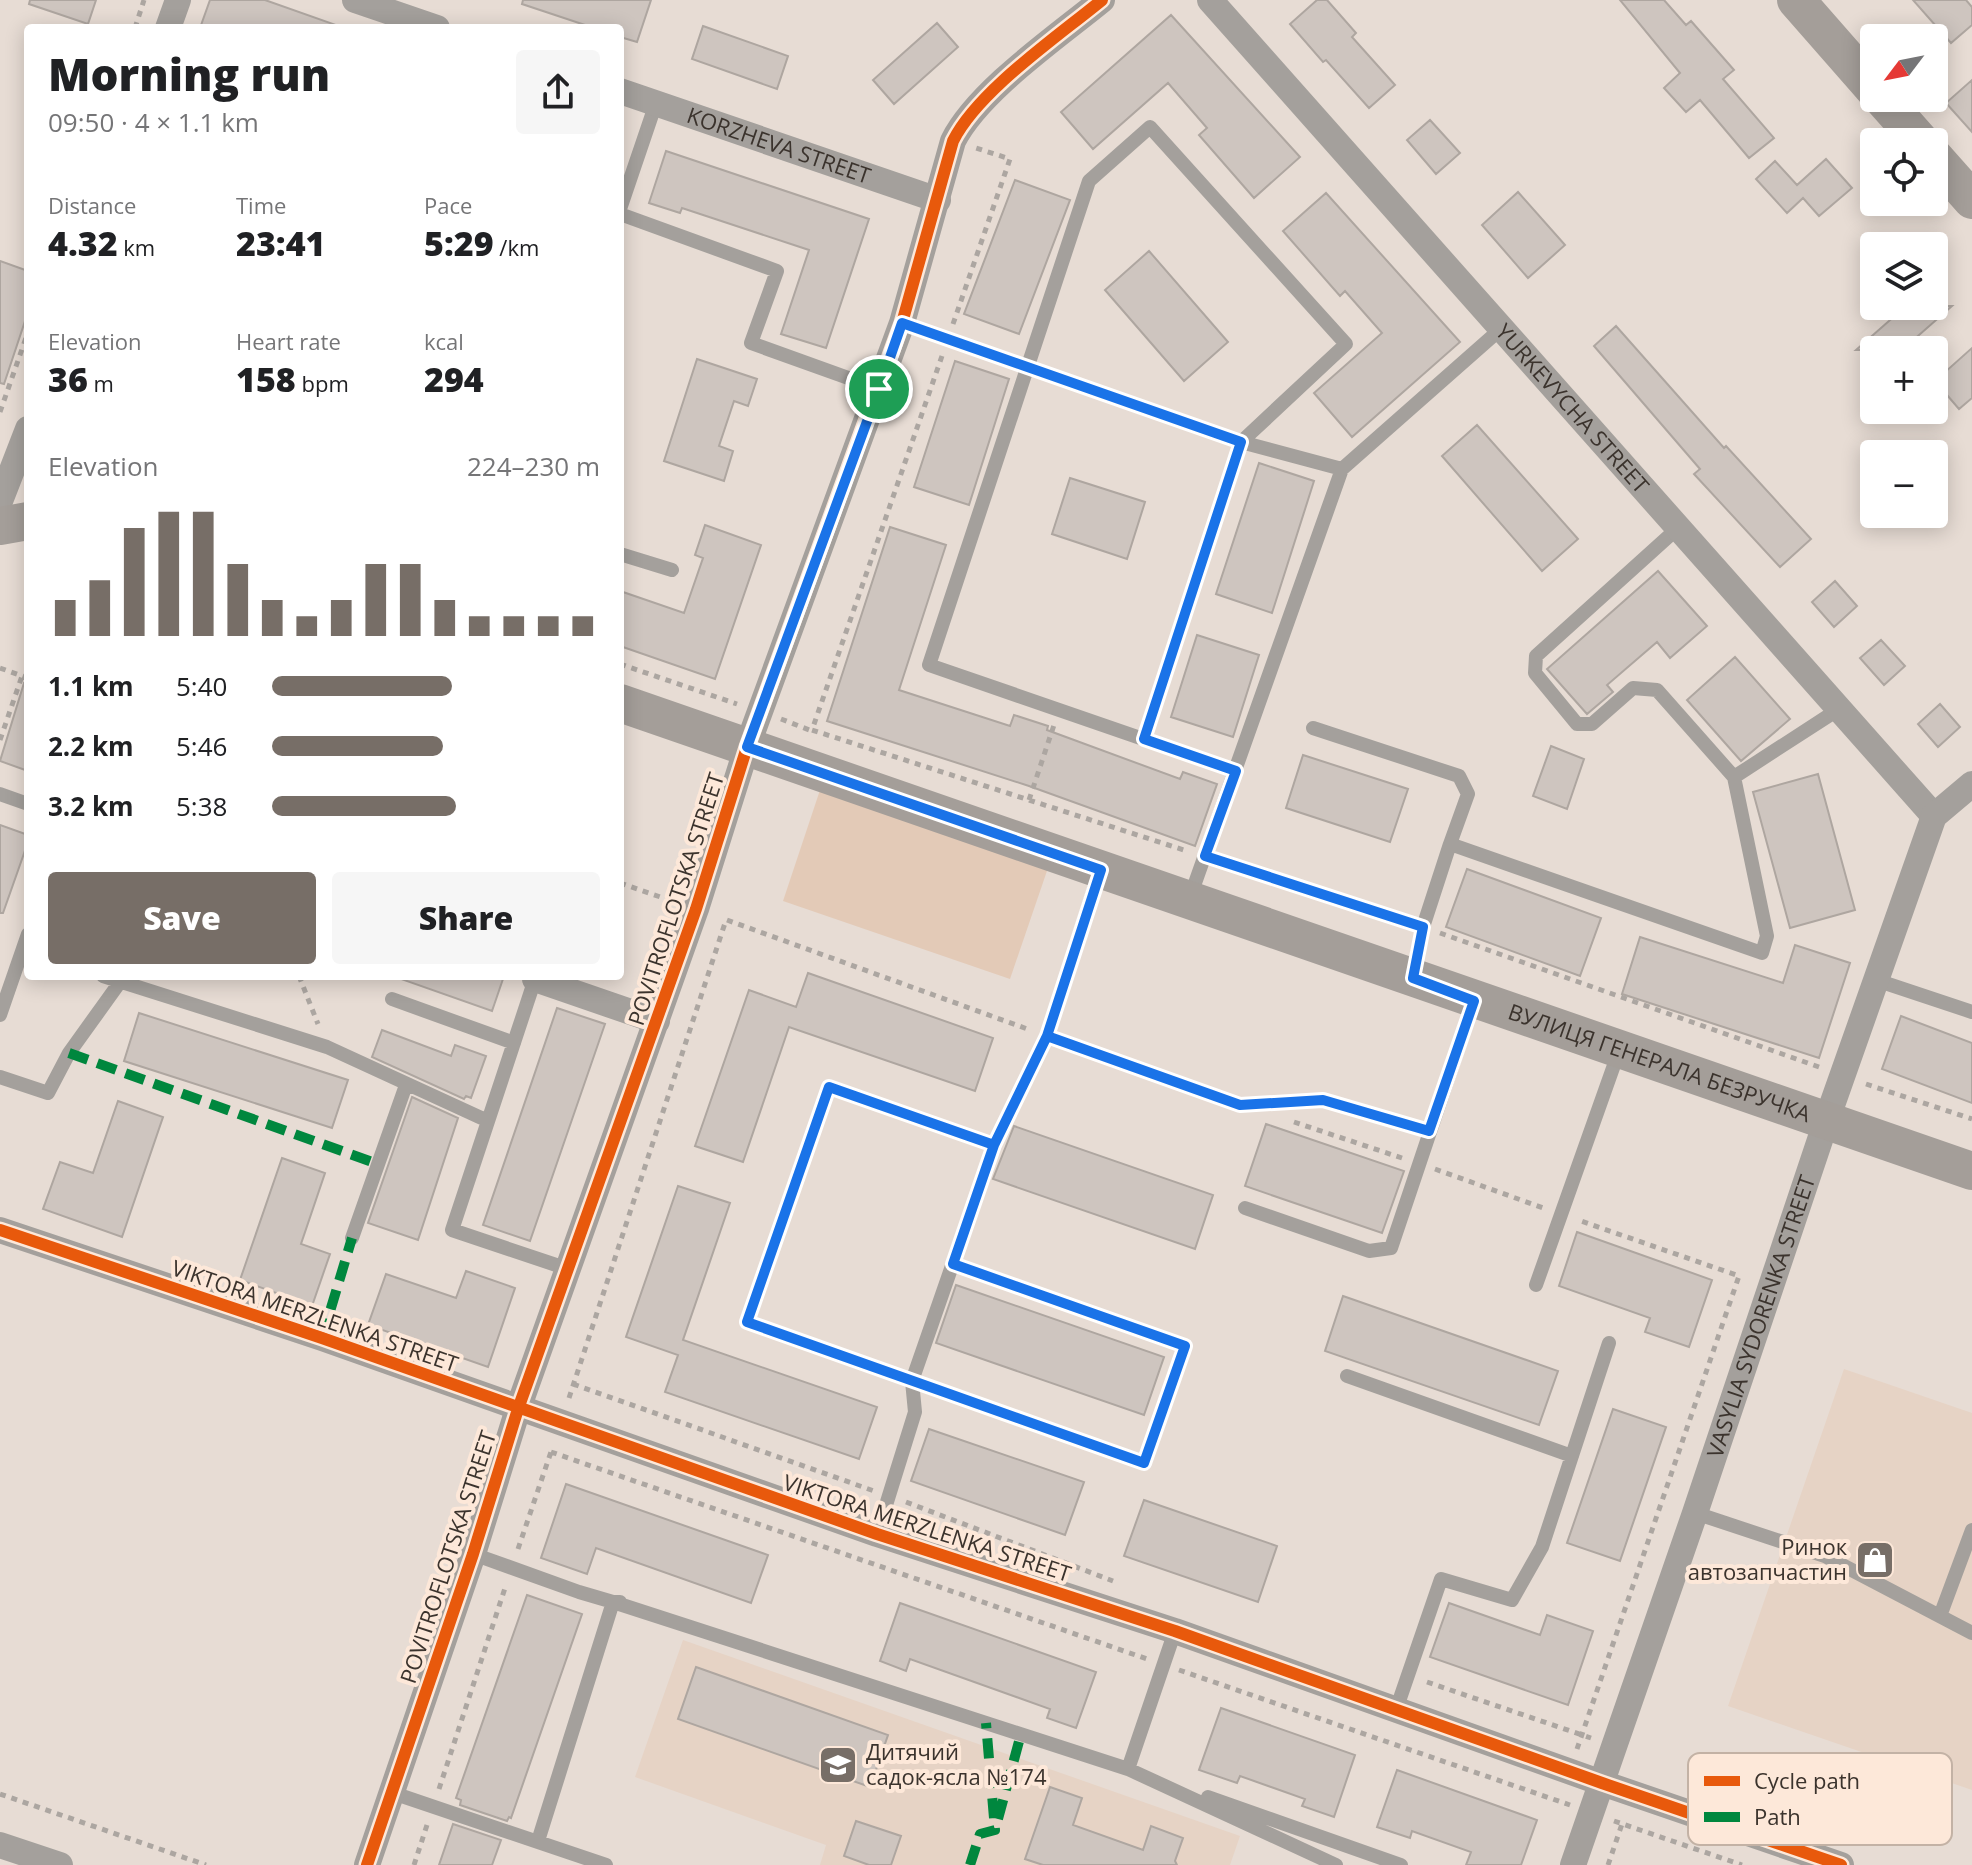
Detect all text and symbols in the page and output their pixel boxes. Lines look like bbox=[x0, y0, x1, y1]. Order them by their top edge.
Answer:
north arrow bbox=[1860, 24, 1948, 112]
map controls bbox=[1860, 24, 1948, 528]
text: Morning run bbox=[48, 44, 330, 104]
button: share bbox=[516, 50, 600, 134]
street label: KORZHEVA STREET bbox=[683, 99, 875, 190]
text: 09:50 · 4 × 1.1 km bbox=[48, 104, 259, 140]
button: locate bbox=[1860, 128, 1948, 216]
text: Distance bbox=[48, 190, 136, 220]
text: Time bbox=[236, 190, 286, 220]
text: Pace bbox=[424, 190, 472, 220]
text: 4.32 bbox=[48, 220, 118, 266]
text: 23:41 bbox=[236, 220, 326, 266]
text: 5:29 bbox=[424, 220, 494, 266]
text: km bbox=[118, 232, 155, 262]
text: /km bbox=[494, 232, 539, 262]
button: layers bbox=[1860, 232, 1948, 320]
street label: YURKEVYCHA STREET bbox=[1490, 317, 1656, 499]
text: Elevation bbox=[48, 326, 141, 356]
text: Heart rate bbox=[236, 326, 341, 356]
text: kcal bbox=[424, 326, 464, 356]
button: + bbox=[1860, 336, 1948, 424]
pin bbox=[845, 355, 913, 423]
text: 36 bbox=[48, 356, 88, 402]
text: 158 bbox=[236, 356, 296, 402]
text: 294 bbox=[424, 356, 484, 402]
icon: arrive bbox=[857, 367, 901, 411]
text: m bbox=[88, 368, 114, 398]
text: bpm bbox=[296, 368, 349, 398]
button: − bbox=[1860, 440, 1948, 528]
text: Elevation bbox=[48, 448, 158, 484]
text: 224–230 m bbox=[467, 448, 600, 484]
text: 1.1 km bbox=[48, 668, 134, 704]
text: 5:40 bbox=[176, 668, 227, 704]
text: 2.2 km bbox=[48, 728, 134, 764]
text: 5:46 bbox=[176, 728, 227, 764]
street label: POVITROFLOTSKA STREET bbox=[620, 769, 730, 1029]
text: 3.2 km bbox=[48, 788, 134, 824]
text: 5:38 bbox=[176, 788, 227, 824]
button: Save bbox=[48, 872, 316, 964]
button: Share bbox=[332, 872, 600, 964]
street label: ВУЛИЦЯ ГЕНЕРАЛА БЕЗРУЧКА bbox=[1505, 996, 1815, 1128]
street label: VASYLIA SYDORENKA STREET bbox=[1699, 1171, 1821, 1461]
street label: VIKTORA MERZLENKA STREET bbox=[168, 1252, 463, 1378]
street label: POVITROFLOTSKA STREET bbox=[392, 1427, 502, 1687]
street label: VIKTORA MERZLENKA STREET bbox=[780, 1466, 1075, 1588]
place label: Ринок автозапчастин bbox=[1688, 1531, 1848, 1586]
shop icon: Ринок автозапчастин bbox=[1854, 1539, 1896, 1581]
place label: Дитячий садок-ясла №174 bbox=[866, 1736, 1047, 1791]
school or university icon: Дитячий садок-ясла №174 bbox=[817, 1744, 859, 1786]
legend bbox=[1688, 1753, 1952, 1845]
text: Cycle path bbox=[1754, 1765, 1860, 1795]
text: Path bbox=[1754, 1801, 1801, 1831]

